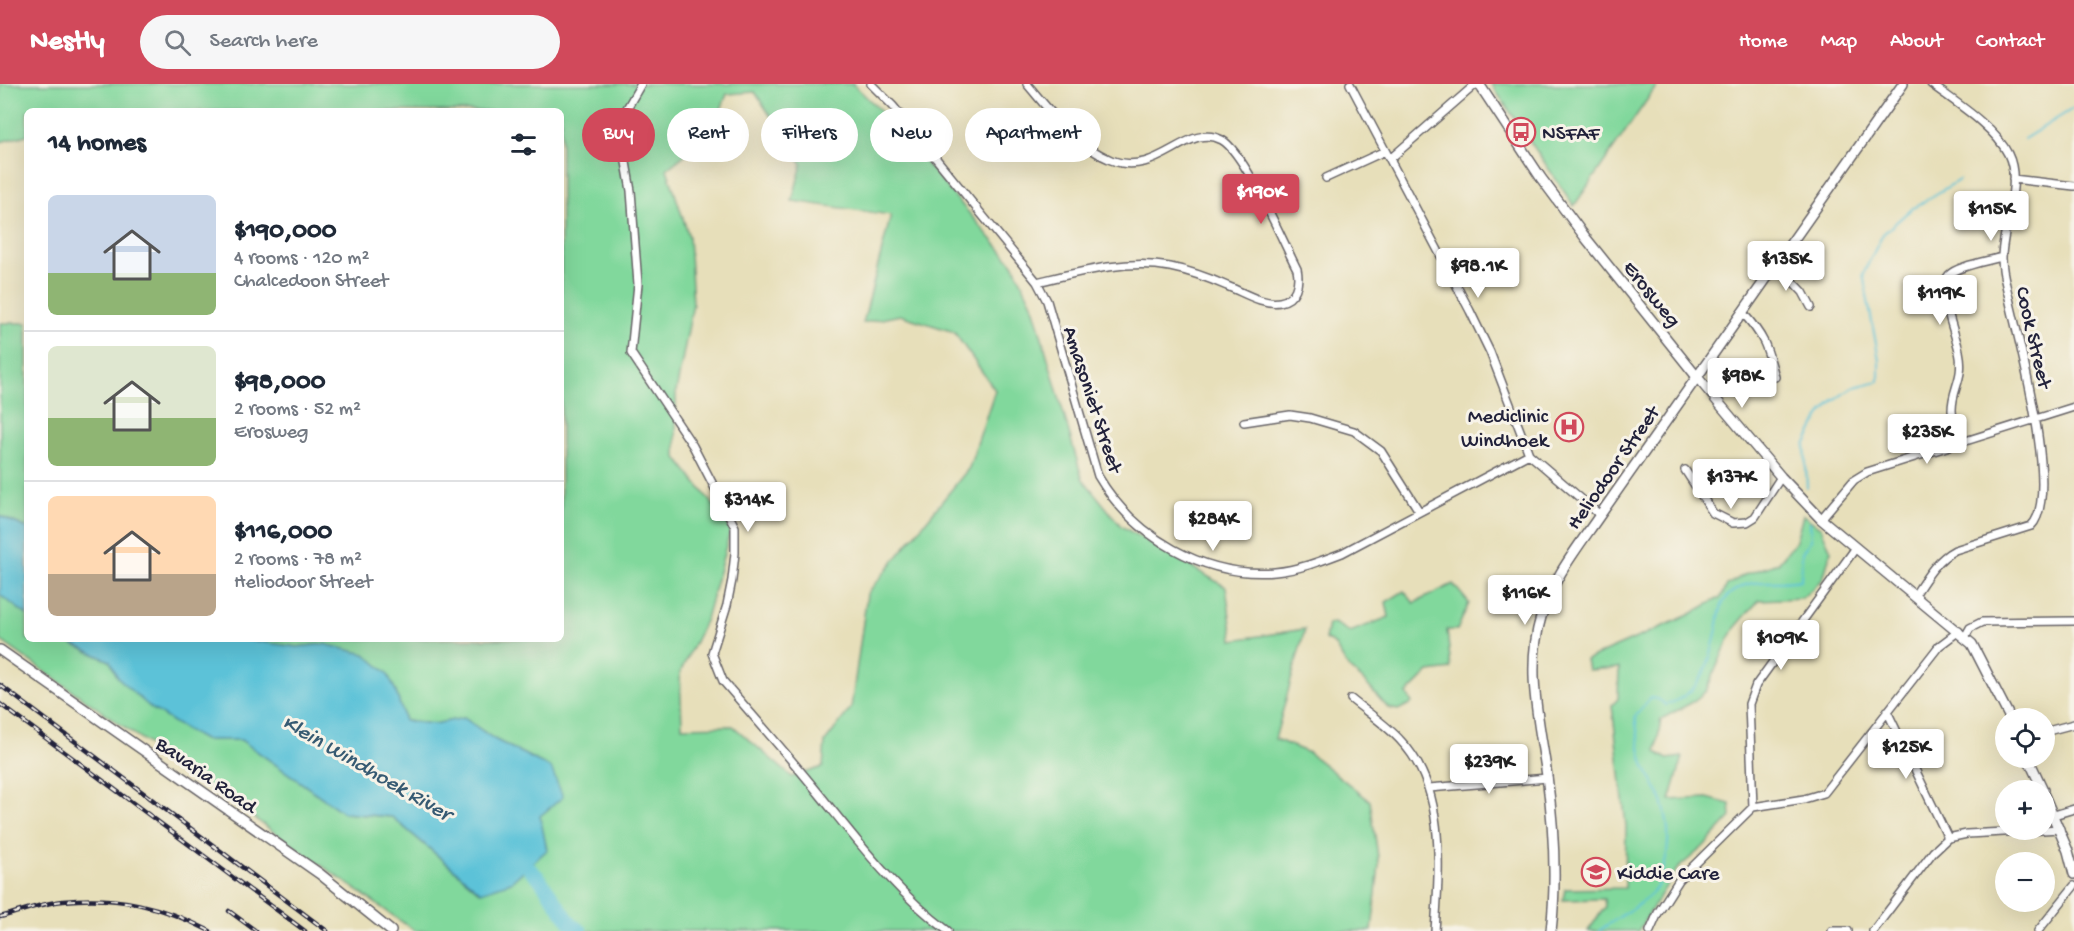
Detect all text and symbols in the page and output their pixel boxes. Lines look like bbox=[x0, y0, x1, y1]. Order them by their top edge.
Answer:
search box bbox=[140, 15, 560, 69]
text: Nestly bbox=[30, 26, 104, 59]
icon: search bbox=[161, 26, 194, 59]
text: Search here bbox=[209, 29, 318, 55]
text: Home bbox=[1739, 30, 1787, 55]
text: Map bbox=[1820, 30, 1857, 55]
text: About bbox=[1890, 30, 1943, 55]
text: Contact bbox=[1976, 30, 2044, 55]
chip: Buy bbox=[582, 108, 655, 162]
chip: Rent bbox=[667, 108, 749, 162]
chip: Filters bbox=[761, 108, 858, 162]
chip: New bbox=[870, 108, 953, 162]
chip: Apartment bbox=[965, 108, 1101, 162]
bus stop icon: NSFAF bbox=[1505, 116, 1537, 148]
place label: NSFAF bbox=[1542, 123, 1601, 148]
icon: filters bbox=[507, 128, 540, 161]
text: 14 homes bbox=[48, 129, 146, 160]
pin: $190K bbox=[1219, 174, 1303, 225]
text: $190K bbox=[1236, 182, 1286, 205]
pin: $115K bbox=[1949, 191, 2033, 242]
text: $115K bbox=[1968, 199, 2014, 222]
text: $190,000 bbox=[234, 217, 336, 248]
icon: home bbox=[96, 219, 168, 291]
pin: $135K bbox=[1744, 241, 1828, 292]
text: 4 rooms · 120 m² bbox=[234, 248, 369, 271]
pin: $98.1K bbox=[1429, 248, 1527, 299]
text: $135K bbox=[1762, 249, 1810, 272]
text: $98.1K bbox=[1450, 256, 1506, 279]
street label: Erosweg bbox=[1616, 257, 1685, 333]
text: Chalcedoon Street bbox=[234, 271, 388, 294]
pin: $119K bbox=[1898, 275, 1982, 326]
text: $119K bbox=[1917, 283, 1963, 306]
street label: Cook Street bbox=[2008, 285, 2056, 393]
street label: Amasoniet Street bbox=[1055, 324, 1127, 479]
pin: $98K bbox=[1706, 358, 1778, 409]
text: $98K bbox=[1722, 366, 1762, 389]
text: $98,000 bbox=[234, 368, 325, 399]
icon: home bbox=[96, 370, 168, 442]
text: 2 rooms · 52 m² bbox=[234, 399, 361, 422]
street label: Heliodoor Street bbox=[1563, 400, 1668, 536]
place label: Mediclinic Windhoek bbox=[1461, 406, 1551, 455]
hospital icon: Mediclinic Windhoek bbox=[1553, 411, 1585, 443]
pin: $235K bbox=[1885, 414, 1969, 465]
text: Erosweg bbox=[234, 422, 308, 445]
text: $235K bbox=[1902, 422, 1952, 445]
pin: $137K bbox=[1689, 459, 1773, 510]
text: $137K bbox=[1707, 467, 1755, 490]
pin: $314K bbox=[706, 482, 790, 533]
text: $314K bbox=[724, 490, 772, 513]
pin: $284K bbox=[1171, 501, 1255, 552]
text: $284K bbox=[1188, 509, 1238, 532]
text: $116,000 bbox=[234, 518, 332, 549]
icon: home bbox=[96, 520, 168, 592]
text: 2 rooms · 78 m² bbox=[234, 549, 362, 572]
text: Heliodoor Street bbox=[234, 572, 373, 595]
pin: $116K bbox=[1483, 575, 1567, 626]
text: $116K bbox=[1502, 583, 1548, 606]
pin: $109K bbox=[1739, 620, 1823, 671]
text: $109K bbox=[1756, 628, 1806, 651]
map controls bbox=[1995, 708, 2055, 912]
button: locate bbox=[1995, 708, 2055, 768]
water label: Klein Windhoek River bbox=[277, 711, 459, 830]
pin: $125K bbox=[1864, 729, 1948, 780]
street label: Bavaria Road bbox=[149, 732, 262, 822]
text: $125K bbox=[1882, 737, 1930, 760]
pin: $239K bbox=[1447, 744, 1531, 795]
text: $239K bbox=[1464, 752, 1514, 775]
button: + bbox=[1995, 780, 2055, 840]
button: − bbox=[1995, 852, 2055, 912]
school or university icon: Kiddie Care bbox=[1580, 856, 1612, 888]
place label: Kiddie Care bbox=[1617, 863, 1721, 888]

